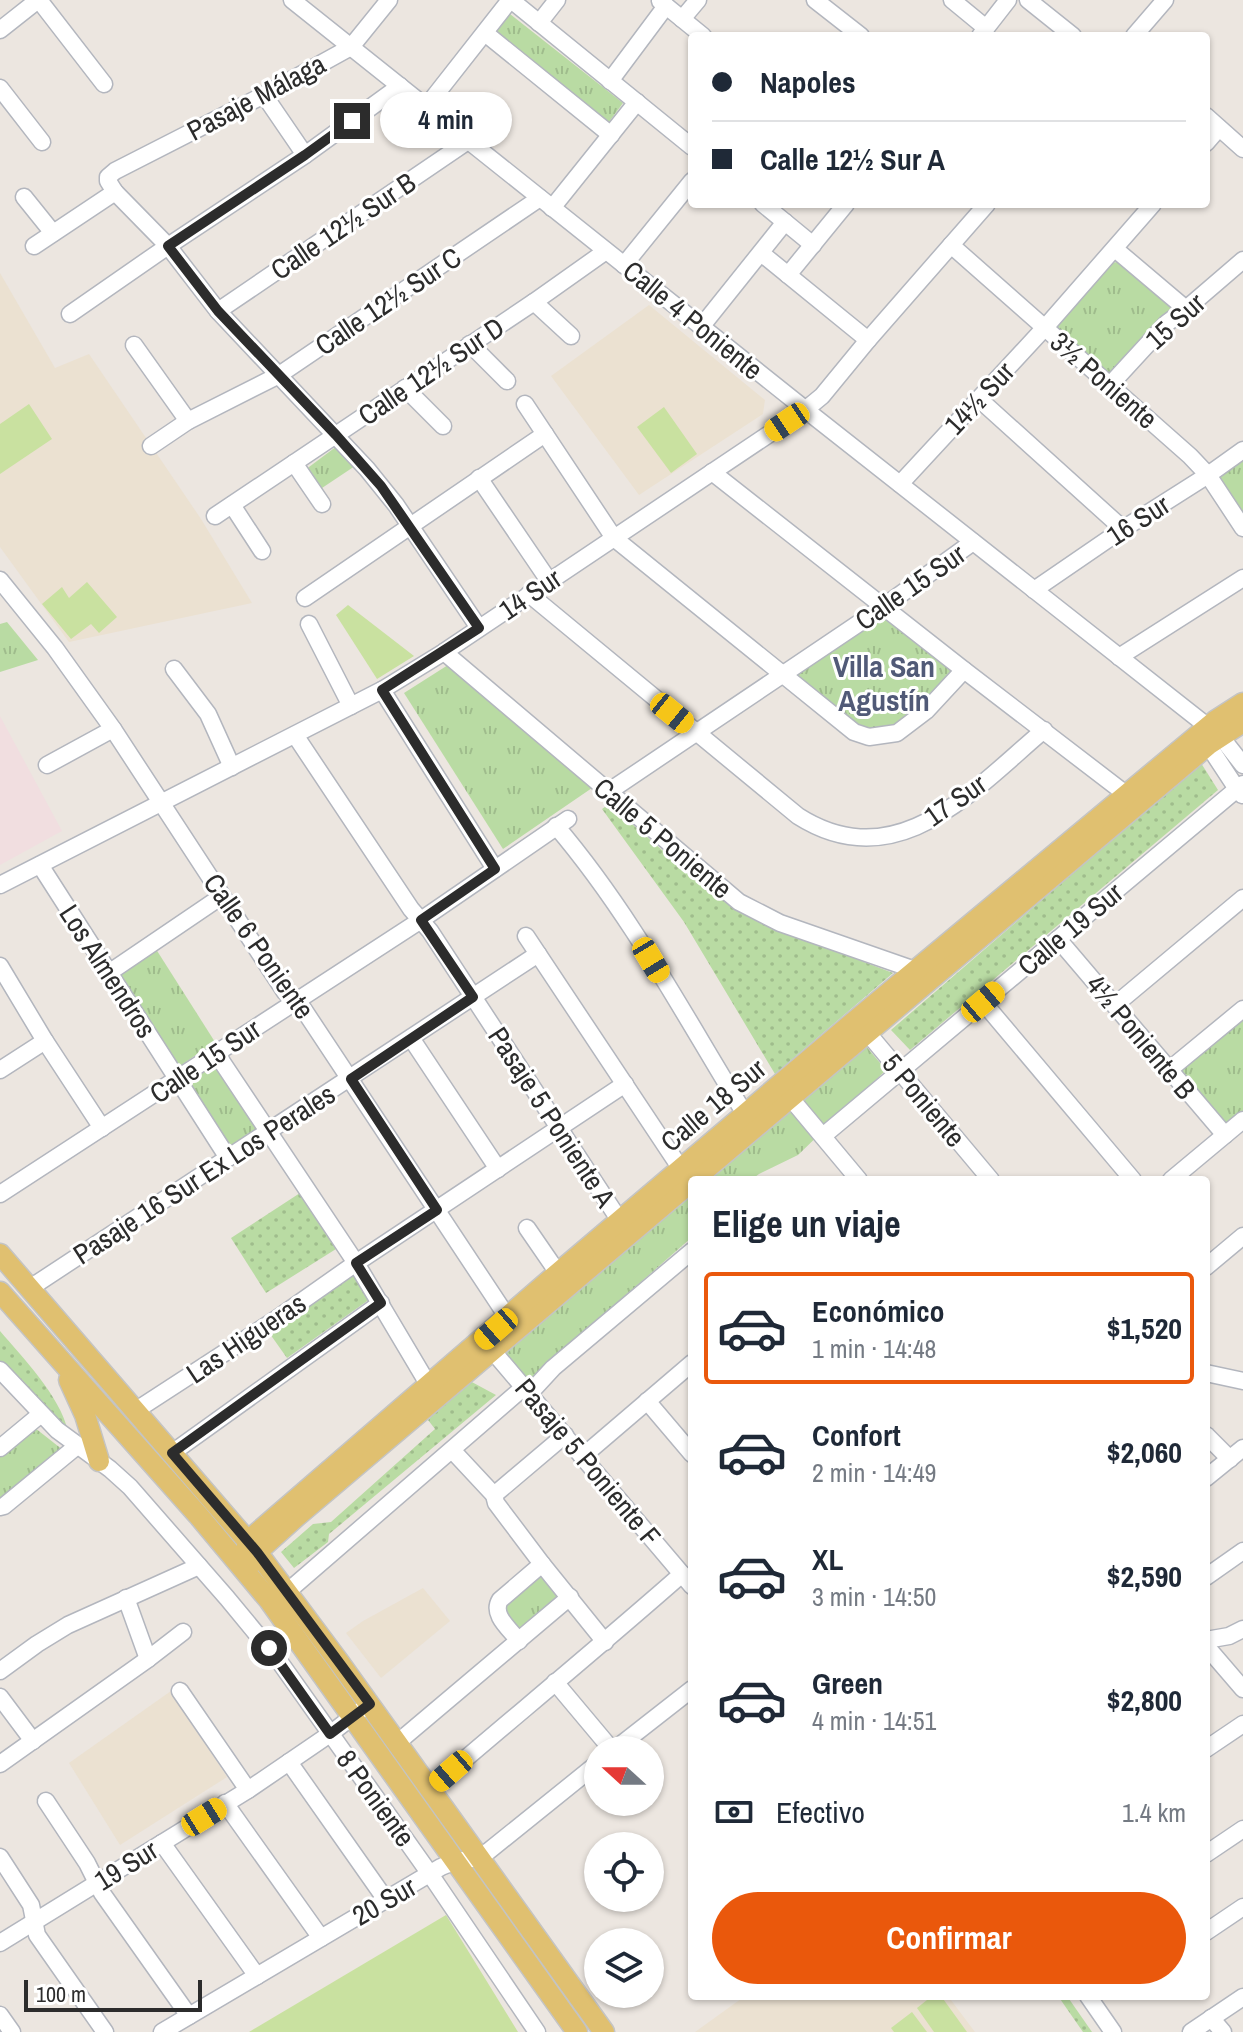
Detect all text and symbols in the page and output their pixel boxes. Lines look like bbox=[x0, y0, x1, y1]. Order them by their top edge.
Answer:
street label: Pasaje Málaga bbox=[180, 44, 332, 149]
text: Napoles bbox=[760, 62, 856, 102]
callout: 4 min bbox=[380, 93, 512, 149]
text: 4 min bbox=[418, 102, 474, 137]
route end bbox=[334, 103, 370, 139]
text: Calle 12½ Sur A bbox=[760, 139, 945, 179]
street label: Calle 12½ Sur B bbox=[263, 164, 423, 288]
street label: Calle 12½ Sur C bbox=[308, 238, 468, 364]
street label: Calle 4 Poniente bbox=[615, 252, 771, 388]
street label: 15 Sur bbox=[1137, 284, 1213, 358]
street label: Calle 12½ Sur D bbox=[351, 308, 511, 434]
street label: 3½ Poniente bbox=[1042, 323, 1166, 437]
street label: 14½ Sur bbox=[936, 353, 1023, 443]
car bbox=[760, 399, 814, 445]
street label: 16 Sur bbox=[1099, 485, 1177, 554]
street label: Calle 15 Sur bbox=[847, 535, 973, 639]
street label: 14 Sur bbox=[491, 559, 569, 629]
district label: Villa San Agustín bbox=[833, 646, 935, 720]
car bbox=[646, 689, 698, 737]
street label: 17 Sur bbox=[916, 765, 994, 835]
street label: Calle 5 Poniente bbox=[586, 769, 740, 907]
street label: Calle 6 Poniente bbox=[195, 866, 323, 1026]
street label: Calle 19 Sur bbox=[1009, 874, 1131, 984]
street label: Los Almendros bbox=[51, 897, 165, 1045]
car bbox=[628, 933, 674, 987]
street label: 4½ Poniente B bbox=[1078, 967, 1204, 1107]
car bbox=[957, 977, 1009, 1027]
street label: Calle 15 Sur bbox=[142, 1010, 268, 1112]
street label: Pasaje 5 Poniente A bbox=[479, 1019, 625, 1215]
street label: 5 Poniente bbox=[874, 1045, 974, 1155]
street label: Calle 18 Sur bbox=[652, 1050, 774, 1160]
street label: Pasaje 16 Sur Ex Los Perales bbox=[66, 1075, 342, 1273]
text: Elige un viaje bbox=[712, 1200, 901, 1248]
street label: Las Higueras bbox=[179, 1284, 313, 1392]
text: Económico bbox=[812, 1291, 945, 1331]
icon: car bbox=[716, 1292, 788, 1364]
car bbox=[470, 1304, 522, 1354]
text: $1,520 bbox=[1107, 1308, 1182, 1348]
text: 1 min · 14:48 bbox=[812, 1331, 936, 1366]
street label: Pasaje 5 Poniente F bbox=[507, 1370, 669, 1554]
text: Confort bbox=[812, 1415, 901, 1455]
icon: car bbox=[716, 1416, 788, 1488]
text: $2,060 bbox=[1107, 1432, 1182, 1472]
text: 2 min · 14:49 bbox=[812, 1455, 936, 1490]
text: XL bbox=[812, 1539, 843, 1579]
icon: car bbox=[716, 1540, 788, 1612]
text: $2,590 bbox=[1107, 1556, 1182, 1596]
text: 3 min · 14:50 bbox=[812, 1579, 936, 1614]
route start bbox=[251, 1630, 287, 1666]
text: Green bbox=[812, 1663, 883, 1703]
icon: car bbox=[716, 1664, 788, 1736]
text: $2,800 bbox=[1107, 1680, 1182, 1720]
text: 4 min · 14:51 bbox=[812, 1703, 936, 1738]
north arrow bbox=[584, 1736, 664, 1816]
map controls bbox=[584, 1736, 664, 2008]
street label: 8 Poniente bbox=[328, 1742, 424, 1854]
car bbox=[425, 1746, 477, 1796]
icon: cash bbox=[712, 1790, 756, 1834]
text: Efectivo bbox=[776, 1792, 865, 1832]
car bbox=[177, 1794, 231, 1840]
text: 1.4 km bbox=[1122, 1795, 1186, 1830]
street label: 19 Sur bbox=[87, 1831, 165, 1899]
button: locate bbox=[584, 1832, 664, 1912]
street label: 20 Sur bbox=[345, 1867, 423, 1934]
button: Confirmar bbox=[712, 1892, 1186, 1984]
button: layers bbox=[584, 1928, 664, 2008]
scale bar bbox=[24, 1976, 202, 2012]
text: 100 m bbox=[36, 1979, 86, 2009]

